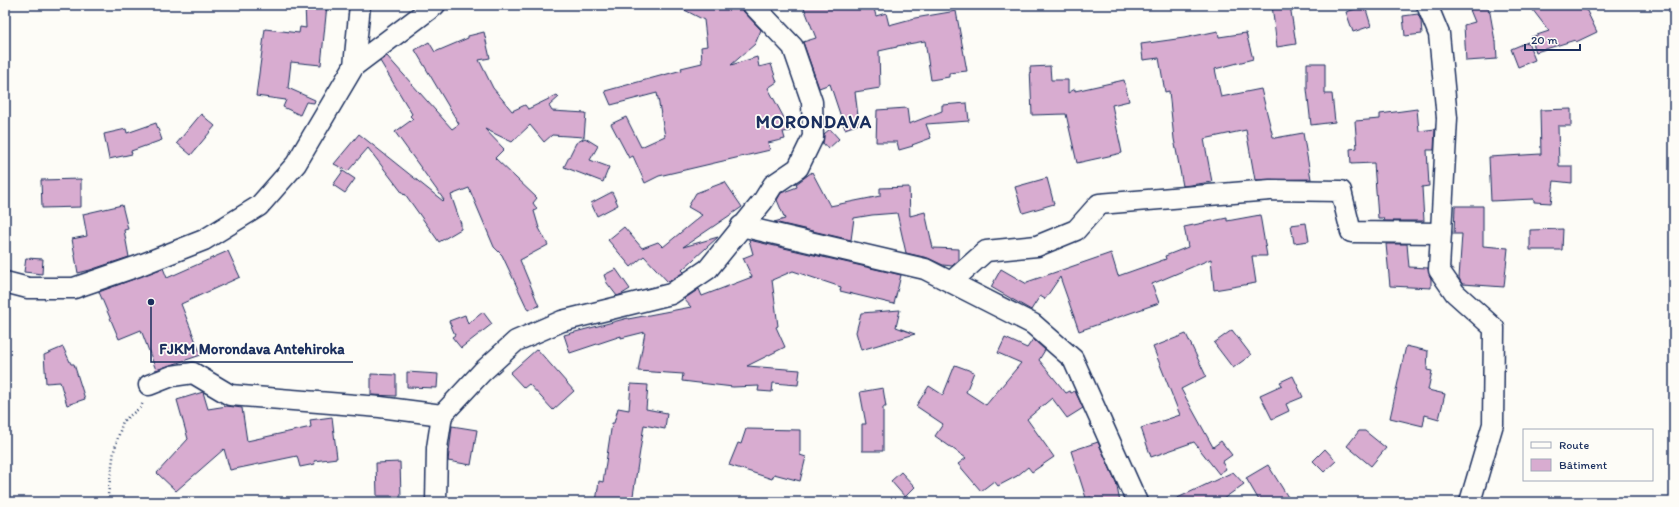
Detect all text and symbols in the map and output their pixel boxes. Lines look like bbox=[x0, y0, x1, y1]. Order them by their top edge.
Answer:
scale bar bbox=[1525, 26, 1580, 52]
text: 20 m bbox=[1531, 33, 1558, 47]
district label: MORONDAVA bbox=[756, 111, 872, 133]
callout: FJKM Morondava Antehiroka bbox=[151, 335, 353, 362]
text: FJKM Morondava Antehiroka bbox=[159, 340, 345, 358]
legend bbox=[1523, 429, 1653, 481]
text: Route bbox=[1559, 438, 1589, 452]
text: Bâtiment bbox=[1559, 458, 1608, 472]

